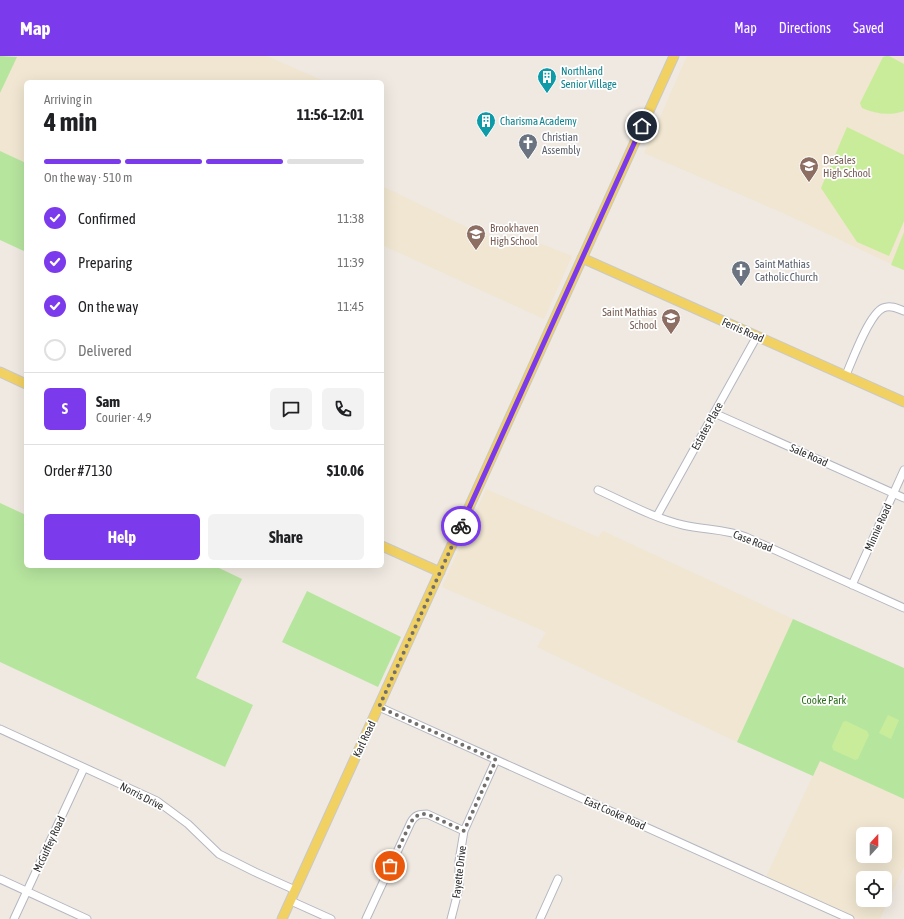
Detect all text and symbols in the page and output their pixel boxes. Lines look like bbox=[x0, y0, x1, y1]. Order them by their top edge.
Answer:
text: Map bbox=[20, 17, 51, 39]
text: Map bbox=[734, 20, 757, 36]
text: Directions bbox=[779, 20, 831, 36]
text: Saved bbox=[853, 20, 884, 36]
place label: Northland Senior Village bbox=[561, 65, 617, 90]
building icon: Northland Senior Village bbox=[536, 66, 558, 94]
text: Arriving in bbox=[44, 92, 92, 107]
text: 11:56–12:01 bbox=[297, 106, 364, 123]
text: 4 min bbox=[44, 107, 97, 137]
pin bbox=[625, 109, 659, 143]
building icon: Charisma Academy bbox=[475, 110, 497, 138]
place label: Charisma Academy bbox=[500, 115, 577, 127]
icon: home bbox=[631, 115, 653, 137]
place label: Christian Assembly bbox=[542, 131, 581, 156]
church icon: Christian Assembly bbox=[517, 132, 539, 160]
place label: DeSales High School bbox=[823, 154, 871, 179]
school or university icon: DeSales High School bbox=[798, 155, 820, 183]
text: On the way · 510 m bbox=[44, 170, 132, 185]
icon: check bbox=[44, 207, 66, 229]
text: Confirmed bbox=[78, 210, 136, 227]
text: 11:38 bbox=[337, 211, 364, 226]
place label: Brookhaven High School bbox=[490, 222, 539, 247]
school or university icon: Brookhaven High School bbox=[465, 223, 487, 251]
icon: check bbox=[44, 251, 66, 273]
text: Preparing bbox=[78, 254, 132, 271]
text: 11:39 bbox=[337, 255, 364, 270]
place label: Saint Mathias Catholic Church bbox=[755, 258, 818, 283]
church icon: Saint Mathias Catholic Church bbox=[730, 259, 752, 287]
icon: check bbox=[44, 295, 66, 317]
text: On the way bbox=[78, 298, 139, 315]
text: 11:45 bbox=[337, 299, 364, 314]
place label: Saint Mathias School bbox=[602, 306, 657, 331]
school or university icon: Saint Mathias School bbox=[660, 307, 682, 335]
street label: Ferris Road bbox=[720, 315, 766, 345]
text: Delivered bbox=[78, 342, 132, 359]
button: chat bbox=[270, 388, 312, 430]
button: phone bbox=[322, 388, 364, 430]
text: Sam bbox=[96, 393, 120, 410]
text: S bbox=[62, 400, 68, 417]
street label: Estates Place bbox=[689, 400, 725, 452]
text: Courier · 4.9 bbox=[96, 410, 152, 425]
street label: Sale Road bbox=[788, 441, 830, 469]
text: Order #7130 bbox=[44, 462, 112, 479]
text: $10.06 bbox=[327, 462, 364, 479]
street label: Minnie Road bbox=[862, 501, 894, 553]
courier bbox=[441, 506, 481, 546]
button: Help bbox=[44, 514, 200, 560]
button: Share bbox=[208, 514, 364, 560]
icon: bike bbox=[450, 515, 472, 537]
street label: Case Road bbox=[731, 528, 775, 554]
park label: Cooke Park bbox=[802, 694, 847, 706]
street label: Karl Road bbox=[350, 719, 378, 759]
street label: Norris Drive bbox=[118, 780, 166, 812]
street label: East Cooke Road bbox=[583, 794, 647, 832]
street label: McGuffey Road bbox=[31, 814, 67, 874]
north arrow bbox=[856, 827, 892, 863]
map controls bbox=[856, 827, 892, 907]
street label: Fayette Drive bbox=[450, 845, 468, 899]
pin bbox=[373, 849, 407, 883]
icon: bag bbox=[379, 855, 401, 877]
button: locate bbox=[856, 871, 892, 907]

